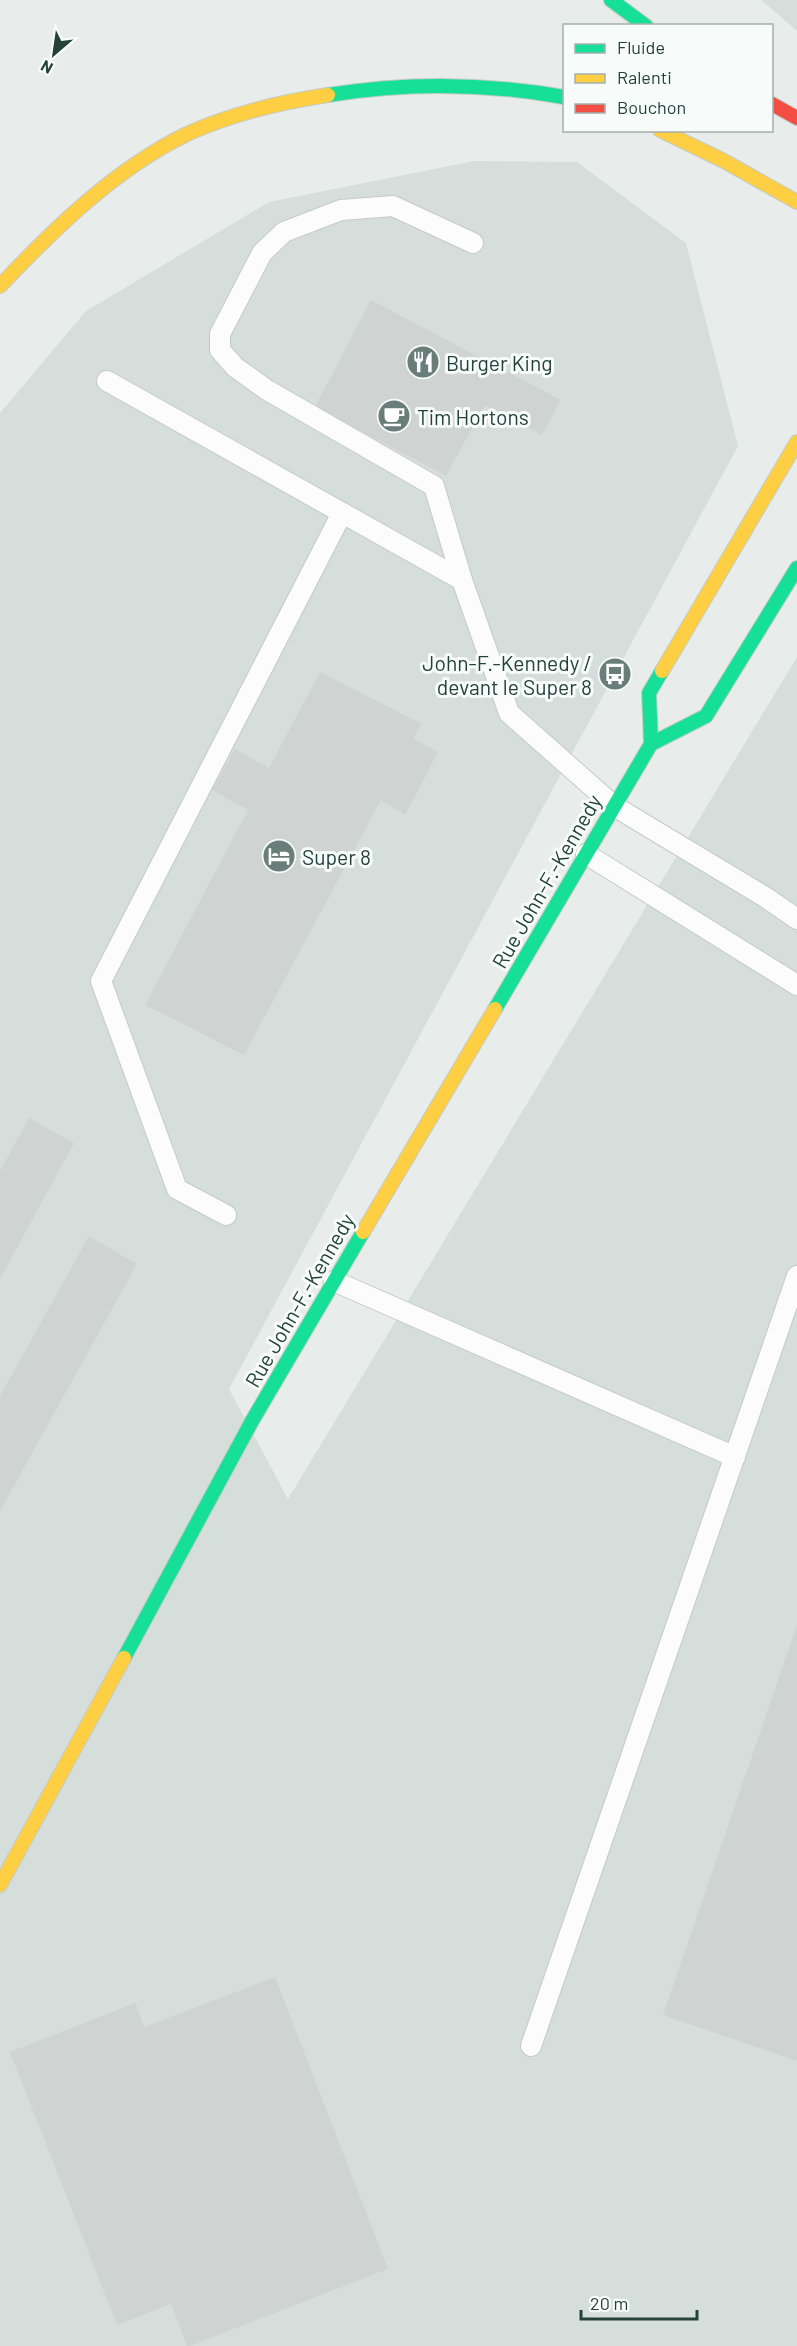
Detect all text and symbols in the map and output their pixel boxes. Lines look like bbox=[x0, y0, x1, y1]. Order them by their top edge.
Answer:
north arrow bbox=[24, 24, 84, 84]
legend bbox=[563, 24, 773, 132]
text: Fluide bbox=[617, 36, 665, 58]
text: N bbox=[37, 57, 56, 78]
text: Ralenti bbox=[617, 66, 672, 88]
text: Bouchon bbox=[617, 96, 686, 118]
restaurant icon: Burger King bbox=[405, 344, 441, 380]
place label: Burger King bbox=[446, 350, 553, 375]
cafe icon: Tim Hortons bbox=[376, 398, 412, 434]
place label: Tim Hortons bbox=[417, 404, 529, 429]
place label: John-F.-Kennedy / devant le Super 8 bbox=[422, 650, 592, 699]
bus stop icon: John-F.-Kennedy / devant le Super 8 bbox=[597, 656, 633, 692]
street label: Rue John-F.-Kennedy bbox=[486, 789, 606, 972]
hotel icon: Super 8 bbox=[261, 838, 297, 874]
place label: Super 8 bbox=[302, 844, 371, 869]
street label: Rue John-F.-Kennedy bbox=[239, 1208, 359, 1391]
scale bar bbox=[581, 2283, 696, 2321]
text: 20 m bbox=[590, 2292, 628, 2314]

